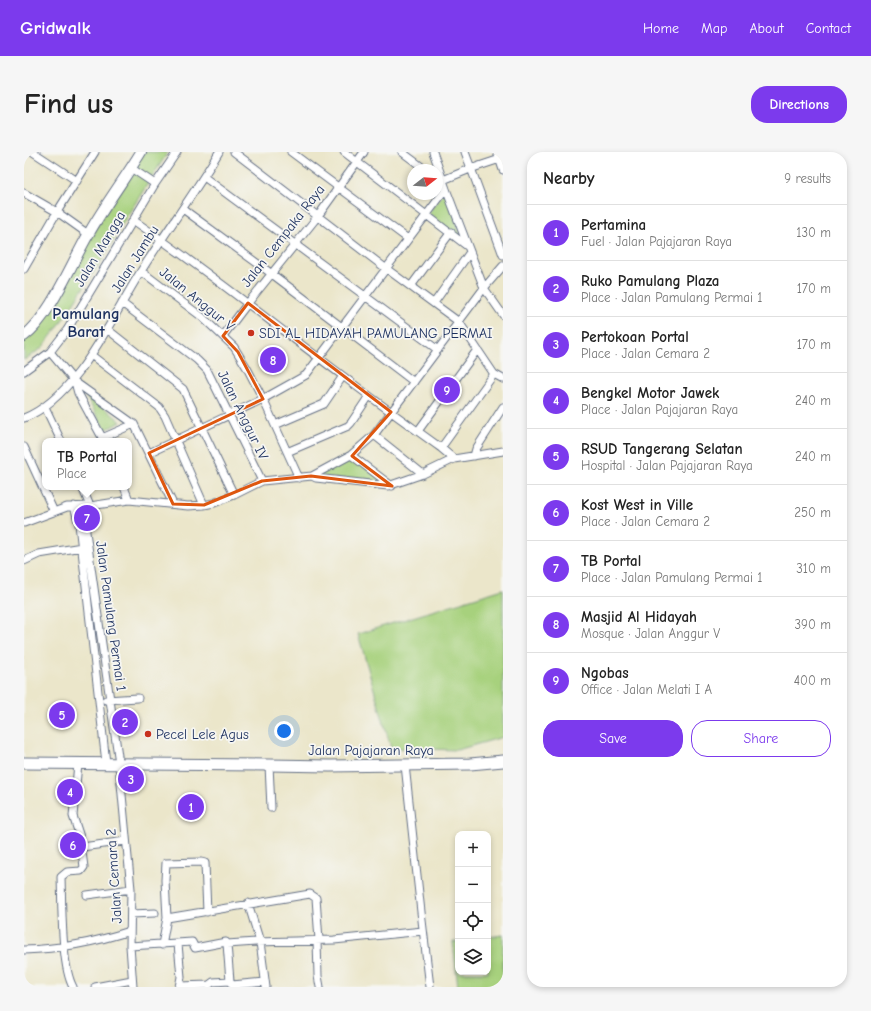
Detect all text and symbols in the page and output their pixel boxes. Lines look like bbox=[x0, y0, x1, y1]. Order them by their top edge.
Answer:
text: Gridwalk bbox=[20, 17, 91, 39]
text: Home bbox=[643, 20, 679, 37]
text: Map bbox=[701, 20, 727, 37]
text: About bbox=[749, 20, 784, 37]
text: Contact bbox=[806, 20, 851, 37]
button: Directions bbox=[751, 86, 847, 123]
text: Find us bbox=[24, 88, 113, 120]
north arrow bbox=[407, 164, 443, 200]
text: Nearby bbox=[543, 169, 594, 188]
text: 9 results bbox=[784, 171, 831, 186]
street label: Jalan Cempaka Raya bbox=[238, 181, 328, 291]
street label: Jalan Mangga bbox=[71, 208, 129, 290]
text: Pertamina bbox=[581, 216, 646, 234]
street label: Jalan Jambu bbox=[108, 222, 162, 296]
text: 1 bbox=[553, 225, 559, 240]
text: 130 m bbox=[796, 225, 831, 240]
text: Fuel · Jalan Pajajaran Raya bbox=[581, 234, 732, 249]
street label: Jalan Anggur V bbox=[156, 263, 238, 335]
text: Ruko Pamulang Plaza bbox=[581, 272, 719, 290]
text: 2 bbox=[553, 281, 559, 296]
text: 170 m bbox=[797, 281, 831, 296]
text: Place · Jalan Pamulang Permai 1 bbox=[581, 290, 762, 305]
district label: Pamulang Barat bbox=[52, 305, 120, 341]
place label: SDI AL HIDAYAH PAMULANG PERMAI bbox=[259, 325, 493, 342]
marker: SDI AL HIDAYAH PAMULANG PERMAI bbox=[246, 328, 256, 338]
text: Pertokoan Portal bbox=[581, 328, 689, 346]
text: 3 bbox=[553, 337, 559, 352]
text: 170 m bbox=[797, 337, 831, 352]
pin: 8 bbox=[260, 345, 286, 375]
text: Place · Jalan Cemara 2 bbox=[581, 346, 710, 361]
street label: Jalan Anggur IV bbox=[214, 367, 272, 463]
pin: 9 bbox=[434, 375, 460, 405]
text: Bengkel Motor Jawek bbox=[581, 384, 719, 402]
text: 4 bbox=[553, 393, 559, 408]
text: 240 m bbox=[795, 393, 831, 408]
text: Place · Jalan Pajajaran Raya bbox=[581, 402, 738, 417]
popup bbox=[42, 438, 132, 490]
text: RSUD Tangerang Selatan bbox=[581, 440, 743, 458]
text: TB Portal bbox=[57, 448, 117, 466]
text: 5 bbox=[553, 449, 559, 464]
text: 240 m bbox=[795, 449, 831, 464]
text: Hospital · Jalan Pajajaran Raya bbox=[581, 458, 753, 473]
text: Place bbox=[57, 466, 87, 481]
text: Kost West in Ville bbox=[581, 496, 693, 514]
pin: 7 bbox=[74, 503, 100, 533]
text: 6 bbox=[553, 505, 559, 520]
text: 250 m bbox=[794, 505, 831, 520]
text: Place · Jalan Cemara 2 bbox=[581, 514, 710, 529]
street label: Jalan Pamulang Permai 1 bbox=[92, 540, 130, 692]
text: TB Portal bbox=[581, 552, 641, 570]
text: 7 bbox=[553, 561, 559, 576]
text: 310 m bbox=[796, 561, 831, 576]
text: Place · Jalan Pamulang Permai 1 bbox=[581, 570, 762, 585]
text: Masjid Al Hidayah bbox=[581, 608, 697, 626]
text: 8 bbox=[553, 617, 559, 632]
text: 390 m bbox=[795, 617, 831, 632]
text: Mosque · Jalan Anggur V bbox=[581, 626, 720, 641]
text: Ngobas bbox=[581, 664, 629, 682]
text: 9 bbox=[553, 673, 559, 688]
text: 400 m bbox=[794, 673, 831, 688]
text: Office · Jalan Melati I A bbox=[581, 682, 712, 697]
pin: 5 bbox=[49, 700, 75, 730]
pin: 2 bbox=[112, 707, 138, 737]
button: Save bbox=[543, 720, 683, 757]
button: Share bbox=[691, 720, 831, 757]
your location bbox=[274, 721, 294, 741]
place label: Pecel Lele Agus bbox=[156, 726, 249, 743]
marker: Pecel Lele Agus bbox=[143, 729, 153, 739]
street label: Jalan Pajajaran Raya bbox=[308, 742, 434, 759]
pin: 3 bbox=[118, 764, 144, 794]
pin: 4 bbox=[57, 777, 83, 807]
pin: 1 bbox=[178, 792, 204, 822]
street label: Jalan Cemara 2 bbox=[102, 828, 126, 924]
pin: 6 bbox=[60, 830, 86, 860]
map controls bbox=[455, 831, 491, 975]
button: + bbox=[455, 831, 491, 867]
button: − bbox=[455, 867, 491, 903]
button: locate bbox=[455, 903, 491, 939]
button: layers bbox=[455, 939, 491, 975]

